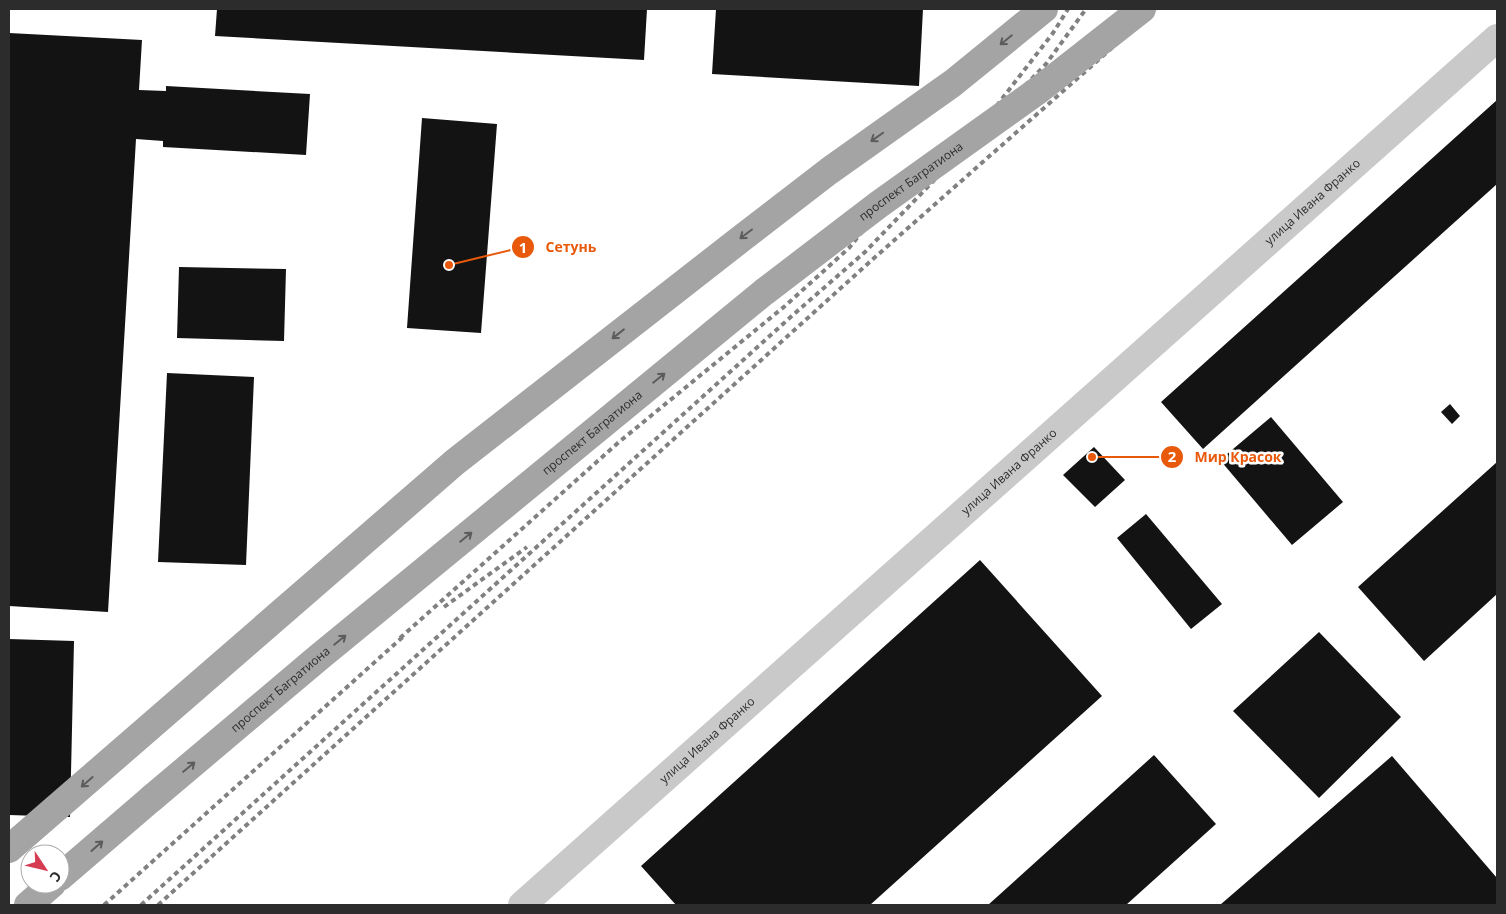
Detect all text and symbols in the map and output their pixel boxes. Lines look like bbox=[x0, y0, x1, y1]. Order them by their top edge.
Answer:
one-way arrow bbox=[1000, 34, 1013, 45]
one-way arrow bbox=[870, 132, 884, 142]
street label: проспект Багратиона bbox=[855, 138, 966, 225]
street label: улица Ивана Франко bbox=[1261, 155, 1364, 249]
one-way arrow bbox=[740, 229, 753, 240]
callout: Сетунь bbox=[511, 233, 606, 262]
text: 1 bbox=[519, 237, 527, 257]
text: Сетунь bbox=[546, 237, 597, 256]
one-way arrow bbox=[612, 329, 625, 340]
one-way arrow bbox=[653, 373, 666, 384]
street label: проспект Багратиона bbox=[538, 386, 646, 479]
street label: улица Ивана Франко bbox=[957, 424, 1060, 518]
callout: Мир Красок bbox=[1159, 443, 1291, 472]
text: 2 bbox=[1168, 446, 1177, 466]
text: Мир Красок bbox=[1194, 447, 1282, 466]
one-way arrow bbox=[459, 531, 472, 542]
one-way arrow bbox=[334, 634, 347, 645]
street label: проспект Багратиона bbox=[227, 643, 333, 736]
street label: улица Ивана Франко bbox=[656, 693, 758, 787]
one-way arrow bbox=[182, 761, 195, 772]
one-way arrow bbox=[80, 776, 93, 787]
one-way arrow bbox=[90, 840, 103, 851]
north arrow bbox=[20, 844, 70, 894]
text: С bbox=[46, 868, 66, 886]

